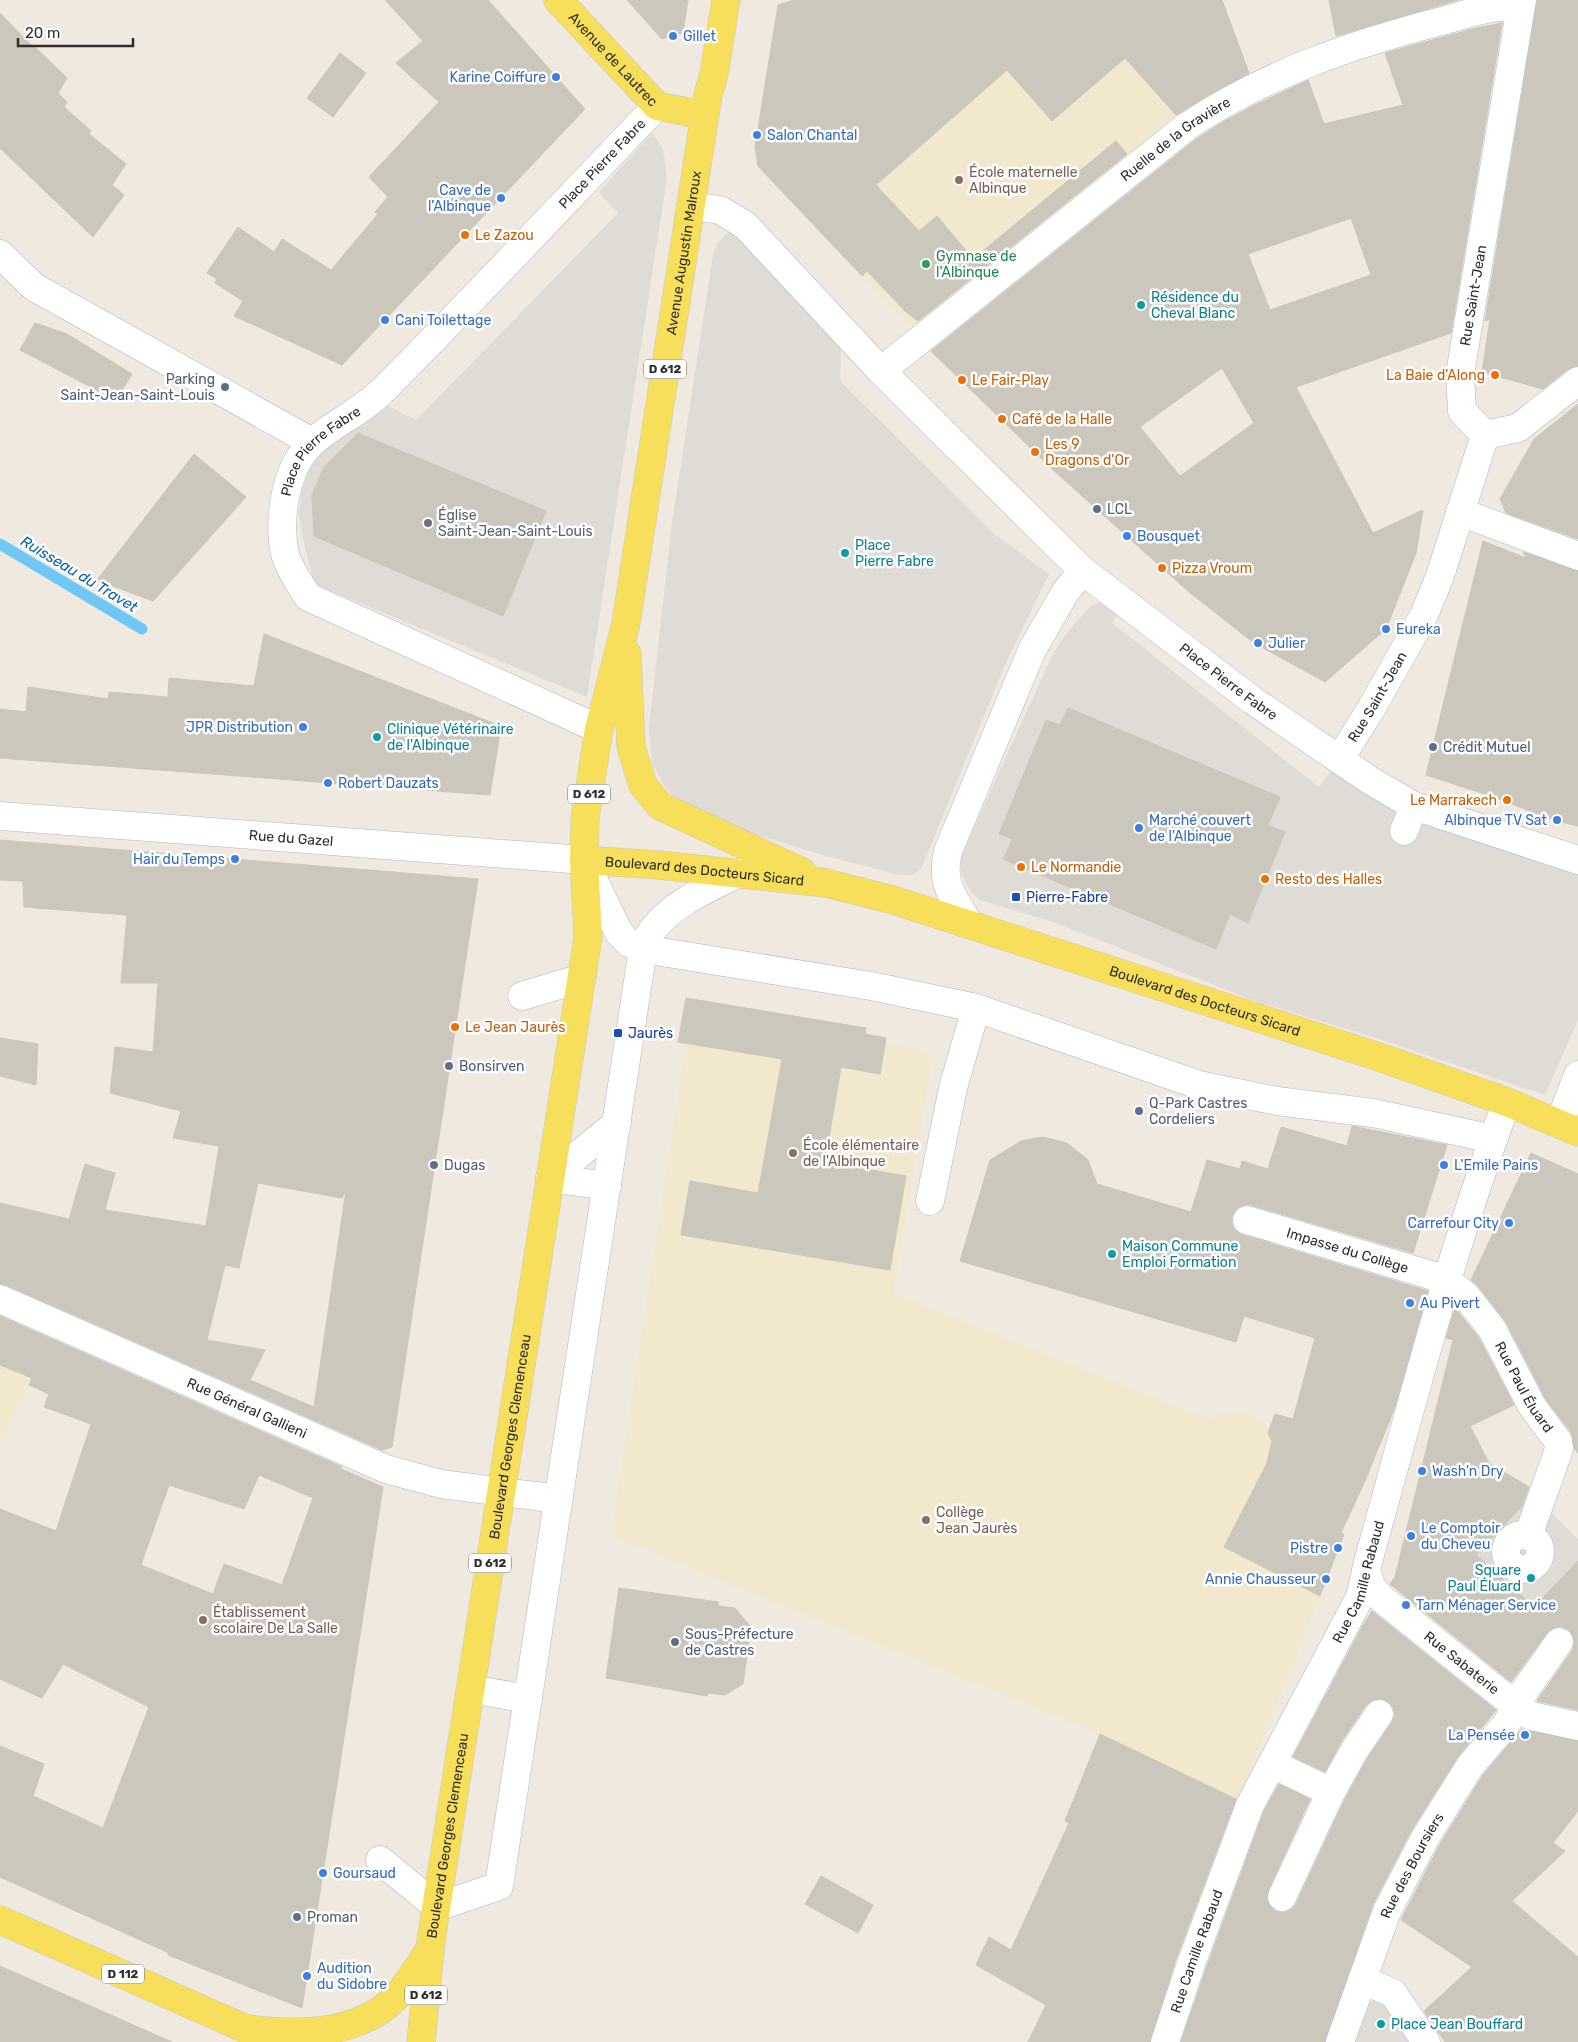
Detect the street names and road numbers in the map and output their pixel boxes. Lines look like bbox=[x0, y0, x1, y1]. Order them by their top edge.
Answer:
street label: Avenue de Lautrec bbox=[565, 9, 661, 110]
street label: Ruelle de la Gravière bbox=[1117, 94, 1234, 185]
street label: Place Pierre Fabre bbox=[555, 115, 649, 212]
street label: Avenue Augustin Malroux bbox=[663, 169, 705, 336]
street label: Rue Saint-Jean bbox=[1457, 244, 1490, 347]
road number: D 612 bbox=[644, 359, 686, 378]
street label: Place Pierre Fabre bbox=[277, 403, 364, 498]
street label: Place Pierre Fabre bbox=[1176, 640, 1281, 724]
street label: Rue Saint-Jean bbox=[1344, 649, 1411, 745]
road number: D 612 bbox=[568, 784, 610, 804]
street label: Rue du Gazel bbox=[248, 827, 334, 850]
street label: Boulevard des Docteurs Sicard bbox=[604, 853, 805, 890]
street label: Boulevard des Docteurs Sicard bbox=[1107, 962, 1302, 1040]
street label: Impasse du Collège bbox=[1284, 1224, 1411, 1277]
street label: Boulevard Georges Clemenceau bbox=[486, 1333, 535, 1541]
street label: Rue Paul Éluard bbox=[1491, 1339, 1557, 1436]
street label: Rue Général Gallieni bbox=[184, 1374, 310, 1442]
street label: Rue Camille Rabaud bbox=[1329, 1519, 1388, 1646]
road number: D 612 bbox=[469, 1554, 511, 1572]
street label: Rue Sabaterie bbox=[1421, 1628, 1503, 1698]
street label: Boulevard Georges Clemenceau bbox=[424, 1732, 472, 1940]
street label: Rue des Boursiers bbox=[1377, 1810, 1448, 1921]
street label: Rue Camille Rabaud bbox=[1167, 1888, 1227, 2015]
road number: D 112 bbox=[102, 1965, 144, 1984]
road number: D 612 bbox=[405, 1986, 447, 2004]

